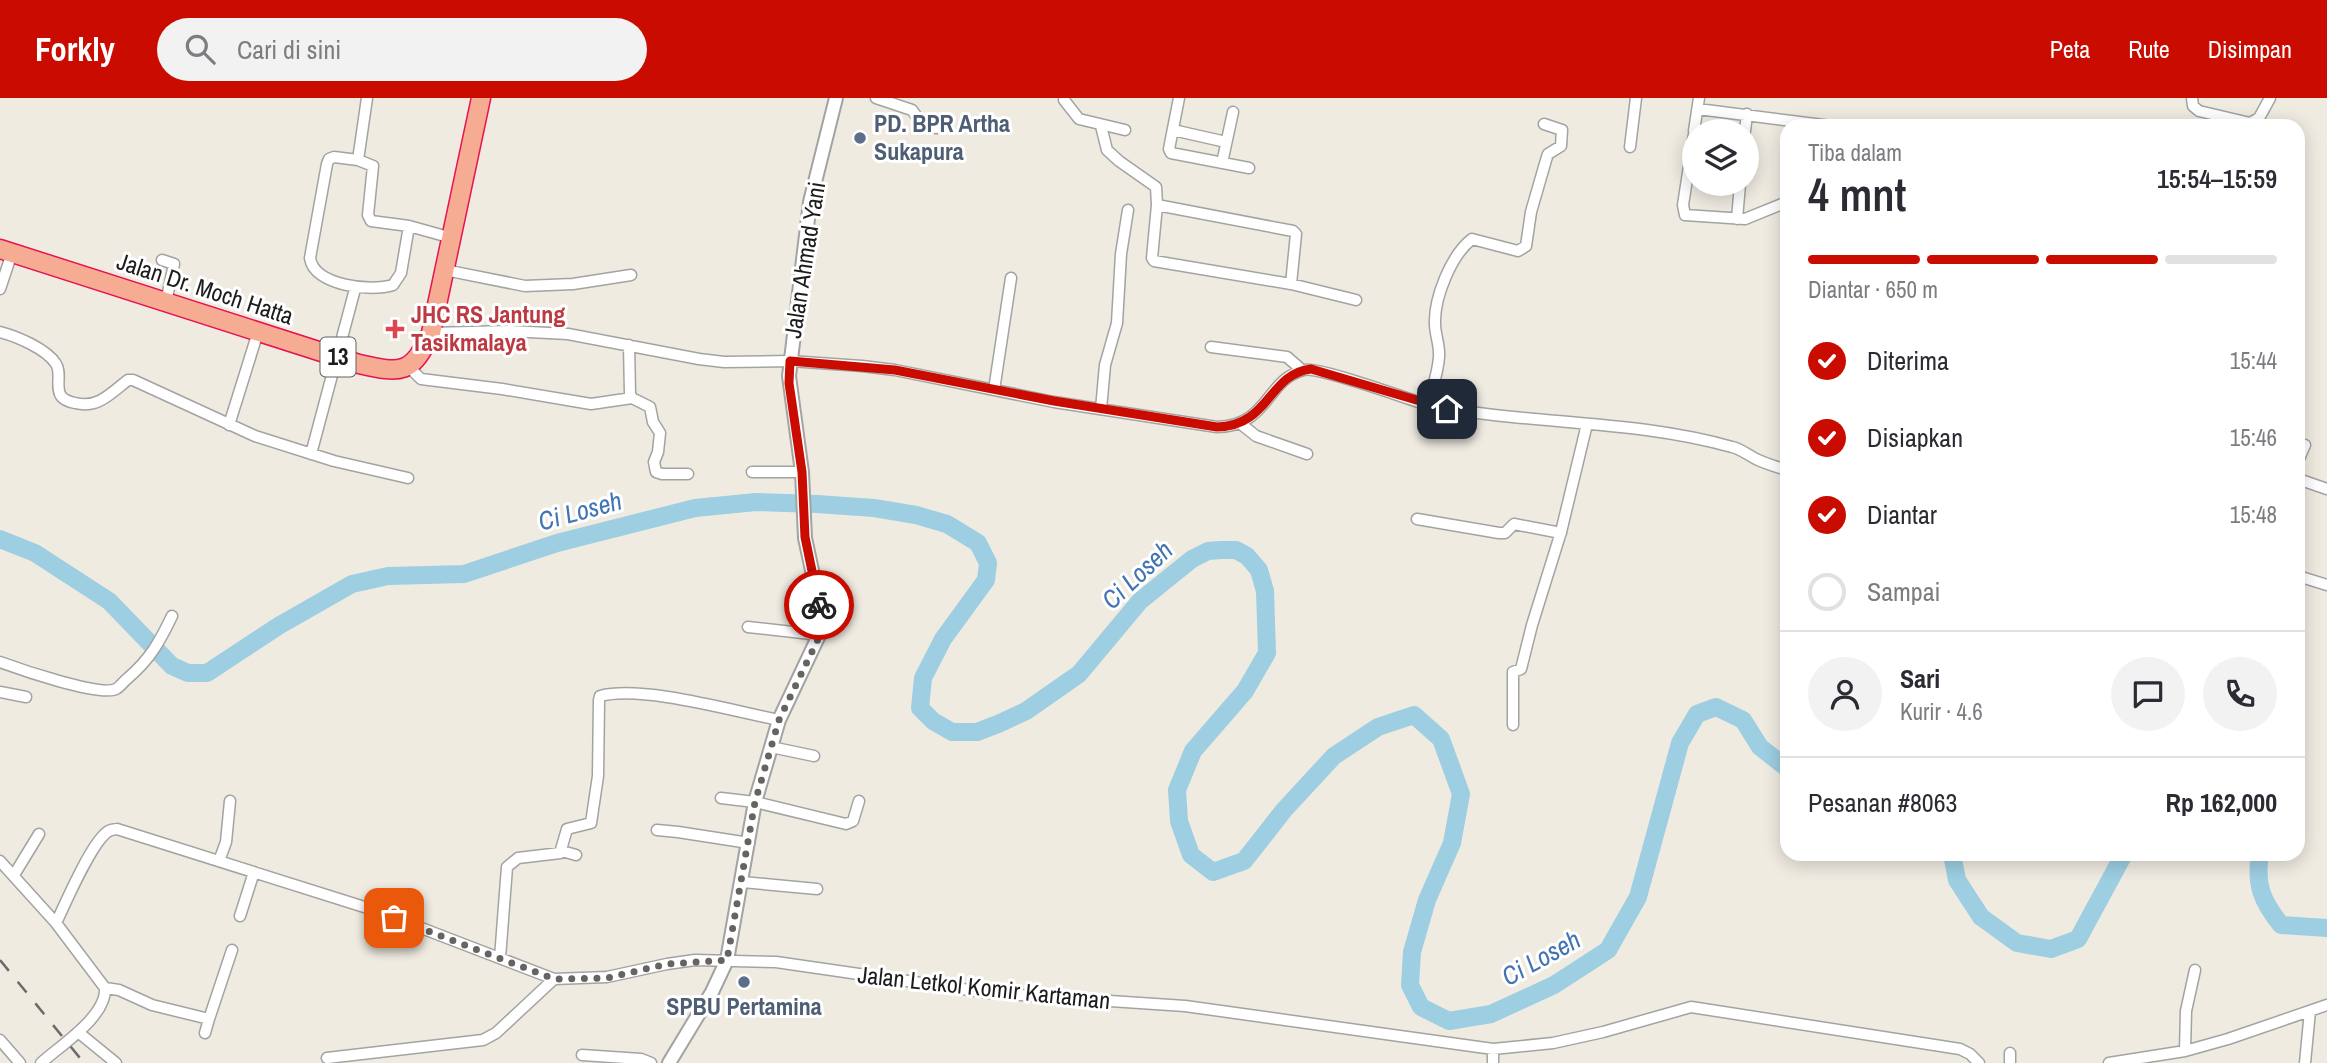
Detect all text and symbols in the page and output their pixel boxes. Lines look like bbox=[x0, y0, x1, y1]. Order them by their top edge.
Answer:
search box bbox=[157, 18, 647, 81]
text: Forkly bbox=[35, 27, 115, 71]
icon: search bbox=[181, 30, 219, 68]
text: Cari di sini bbox=[237, 32, 341, 67]
text: Peta bbox=[2050, 33, 2090, 65]
text: Rute bbox=[2128, 33, 2170, 65]
text: Disimpan bbox=[2208, 33, 2292, 65]
place label: PD. BPR Artha Sukapura bbox=[874, 107, 1010, 167]
map controls bbox=[1682, 119, 1759, 196]
button: layers bbox=[1682, 119, 1759, 196]
marker: PD. BPR Artha Sukapura bbox=[852, 130, 868, 146]
text: Tiba dalam bbox=[1808, 137, 1902, 168]
text: 15:54–15:59 bbox=[2157, 161, 2277, 196]
text: 4 mnt bbox=[1808, 163, 1907, 225]
street label: Jalan Ahmad Yani bbox=[776, 179, 832, 340]
street label: Jalan Dr. Moch Hatta bbox=[113, 244, 298, 332]
text: Diantar · 650 m bbox=[1808, 274, 1938, 305]
place label: JHC RS Jantung Tasikmalaya bbox=[411, 298, 565, 358]
marker: JHC RS Jantung Tasikmalaya bbox=[385, 319, 405, 339]
road number: 13 bbox=[320, 338, 356, 376]
icon: check bbox=[1808, 342, 1846, 380]
text: Diterima bbox=[1867, 343, 1949, 378]
text: 15:44 bbox=[2230, 345, 2277, 376]
pin bbox=[1417, 379, 1477, 439]
icon: home bbox=[1428, 390, 1466, 428]
icon: check bbox=[1808, 419, 1846, 457]
text: Disiapkan bbox=[1867, 420, 1963, 455]
text: 15:46 bbox=[2230, 422, 2277, 453]
water label: Ci Loseh bbox=[534, 483, 626, 538]
icon: check bbox=[1808, 496, 1846, 534]
text: Diantar bbox=[1867, 497, 1937, 532]
text: 15:48 bbox=[2230, 499, 2277, 530]
water label: Ci Loseh bbox=[1094, 533, 1180, 617]
courier bbox=[784, 570, 854, 640]
text: Sampai bbox=[1867, 574, 1940, 609]
icon: bike bbox=[800, 586, 838, 624]
button: person bbox=[1808, 657, 1882, 731]
button: chat bbox=[2111, 657, 2185, 731]
button: phone bbox=[2203, 657, 2277, 731]
text: Sari bbox=[1900, 661, 1940, 696]
text: Kurir · 4.6 bbox=[1900, 696, 1983, 727]
text: Pesanan #8063 bbox=[1808, 785, 1957, 820]
text: Rp 162,000 bbox=[2166, 785, 2277, 820]
pin bbox=[364, 888, 424, 948]
icon: bag bbox=[375, 899, 413, 937]
water label: Ci Loseh bbox=[1495, 922, 1587, 994]
street label: Jalan Letkol Komir Kartaman bbox=[856, 958, 1112, 1016]
marker: SPBU Pertamina bbox=[736, 974, 752, 990]
place label: SPBU Pertamina bbox=[666, 990, 822, 1022]

